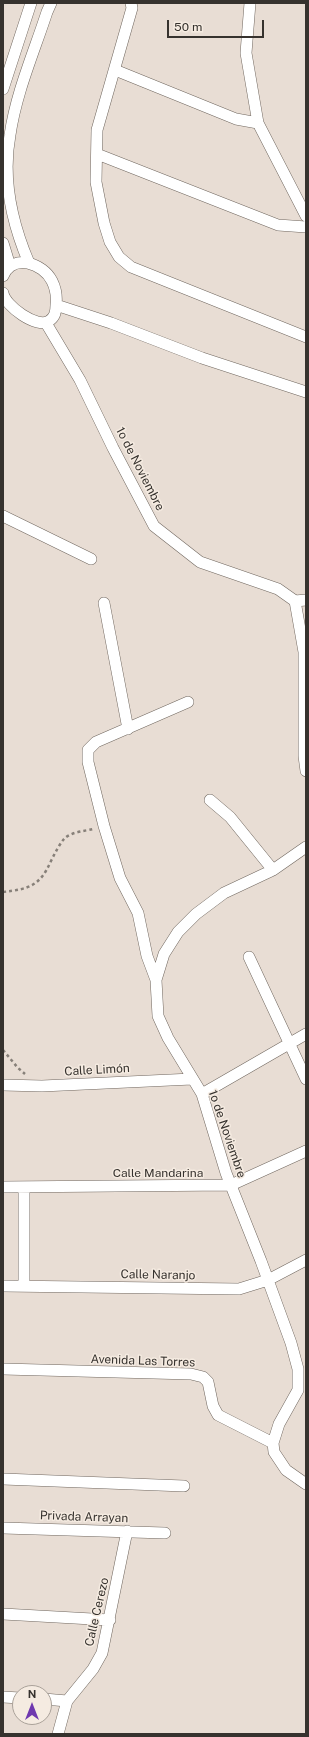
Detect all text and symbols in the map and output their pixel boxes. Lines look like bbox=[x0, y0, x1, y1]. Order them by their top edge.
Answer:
scale bar bbox=[169, 12, 266, 38]
text: 50 m bbox=[174, 20, 202, 34]
street label: 1o de Noviembre bbox=[113, 425, 167, 513]
street label: Calle Limón bbox=[64, 1061, 130, 1079]
street label: 1o de Noviembre bbox=[205, 1088, 249, 1180]
street label: Calle Mandarina bbox=[113, 1166, 203, 1180]
street label: Calle Naranjo bbox=[120, 1267, 196, 1283]
street label: Avenida Las Torres bbox=[90, 1352, 196, 1370]
street label: Privada Arrayan bbox=[40, 1508, 128, 1526]
street label: Calle Cerezo bbox=[82, 1576, 112, 1648]
north arrow bbox=[12, 1685, 52, 1725]
text: N bbox=[28, 1688, 36, 1700]

